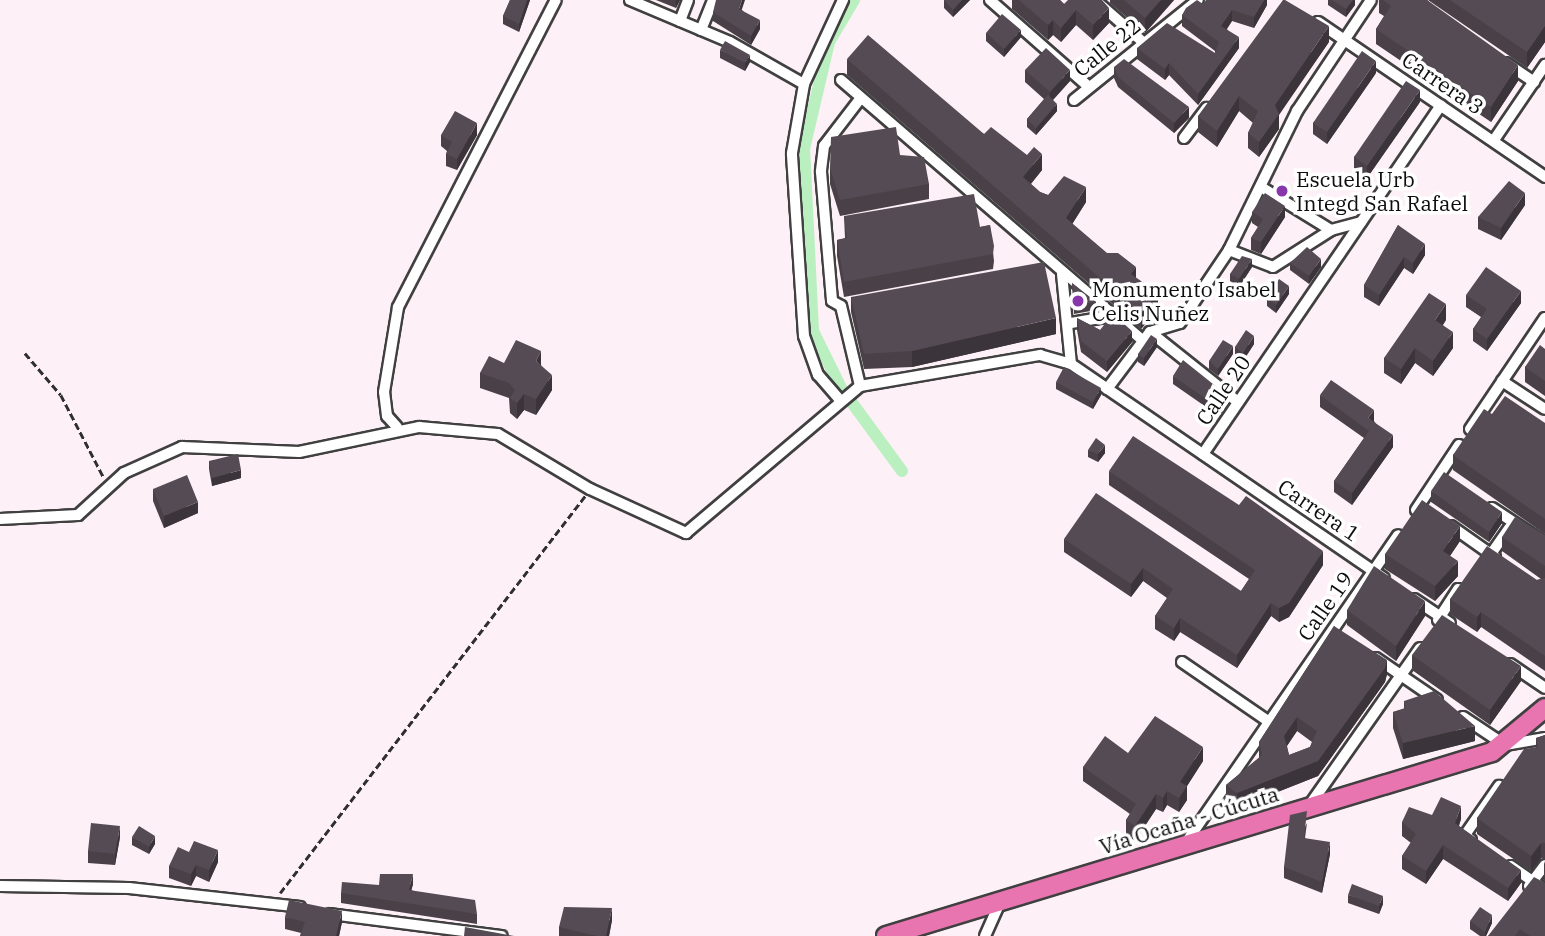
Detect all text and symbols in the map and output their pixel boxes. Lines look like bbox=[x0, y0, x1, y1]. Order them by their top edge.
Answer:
street label: Calle 22 bbox=[1068, 12, 1146, 82]
street label: Carrera 3 bbox=[1397, 47, 1489, 119]
place label: Escuela Urb Integd San Rafael bbox=[1296, 166, 1468, 216]
marker: Escuela Urb Integd San Rafael bbox=[1274, 183, 1290, 199]
place label: Monumento Isabel Celis Nuñez bbox=[1092, 276, 1276, 326]
marker: Monumento Isabel Celis Nuñez bbox=[1070, 293, 1086, 309]
street label: Calle 20 bbox=[1191, 350, 1255, 430]
street label: Carrera 1 bbox=[1273, 474, 1365, 546]
street label: Calle 19 bbox=[1292, 566, 1358, 646]
street label: Vía Ocaña - Cúcuta bbox=[1096, 781, 1282, 859]

